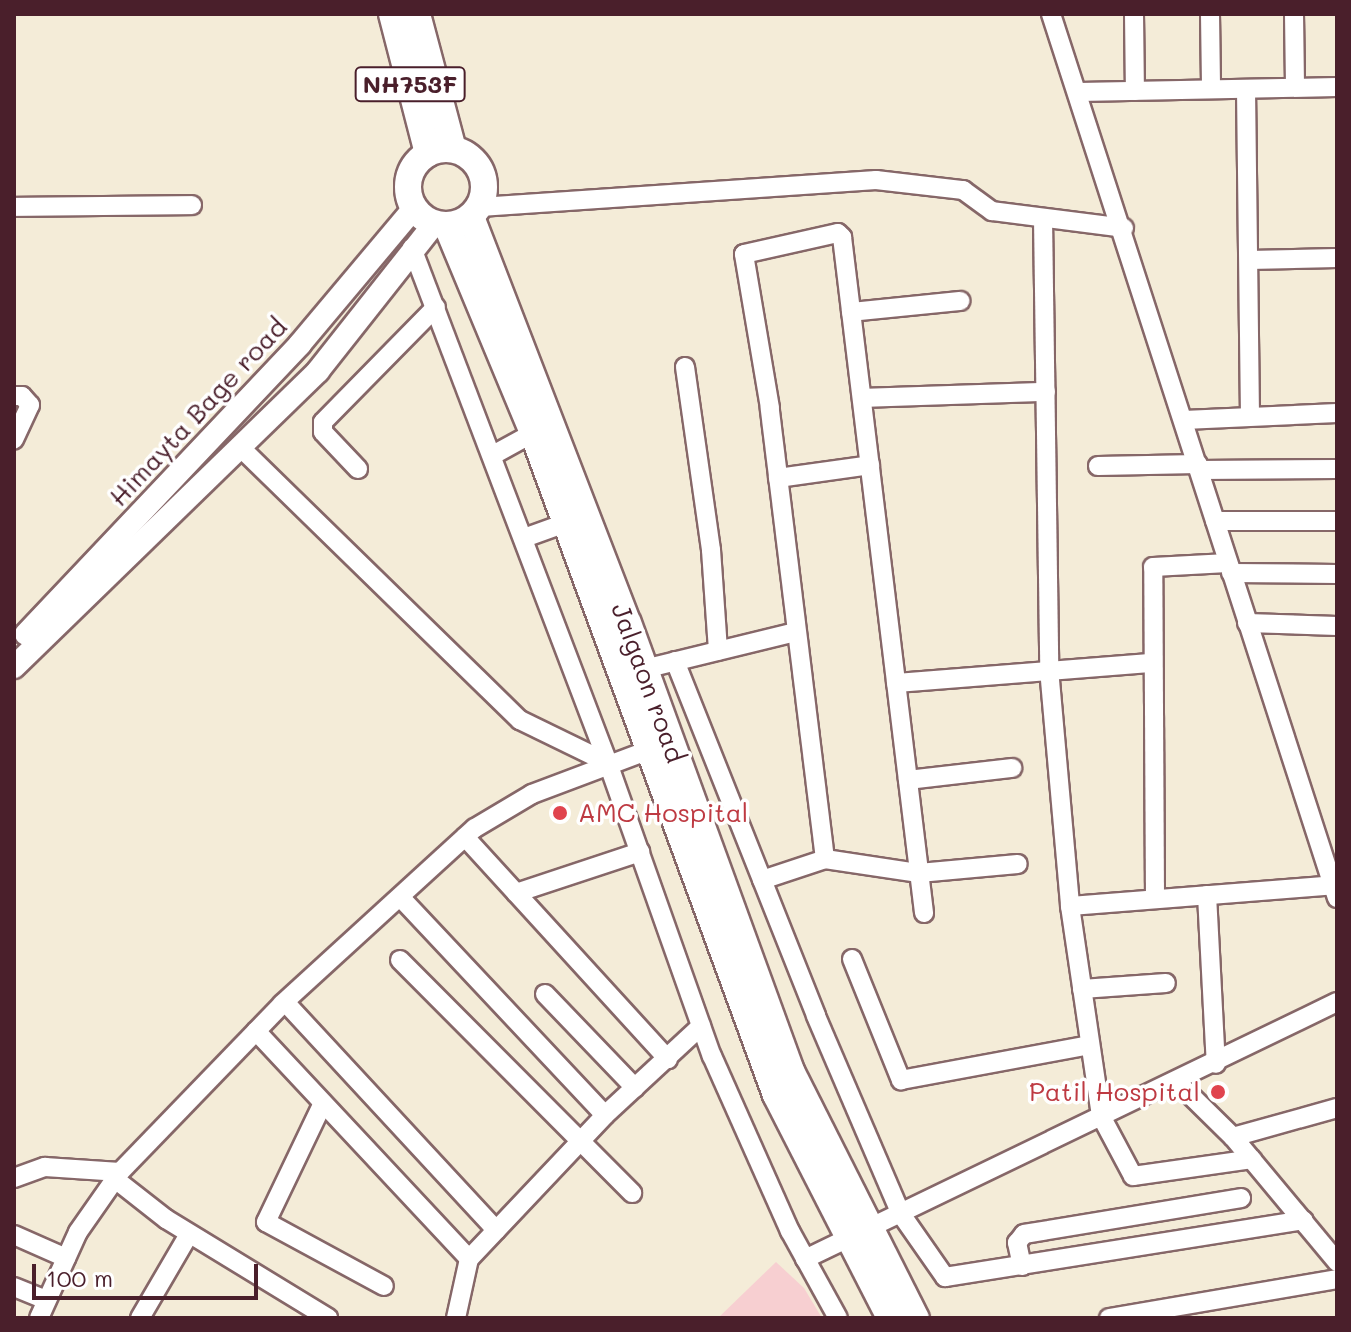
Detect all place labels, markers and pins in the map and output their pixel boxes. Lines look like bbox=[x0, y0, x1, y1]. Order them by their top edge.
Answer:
place label: AMC Hospital bbox=[578, 797, 748, 829]
marker: AMC Hospital bbox=[549, 802, 571, 824]
place label: Patil Hospital bbox=[1029, 1076, 1200, 1108]
marker: Patil Hospital bbox=[1207, 1081, 1229, 1103]

